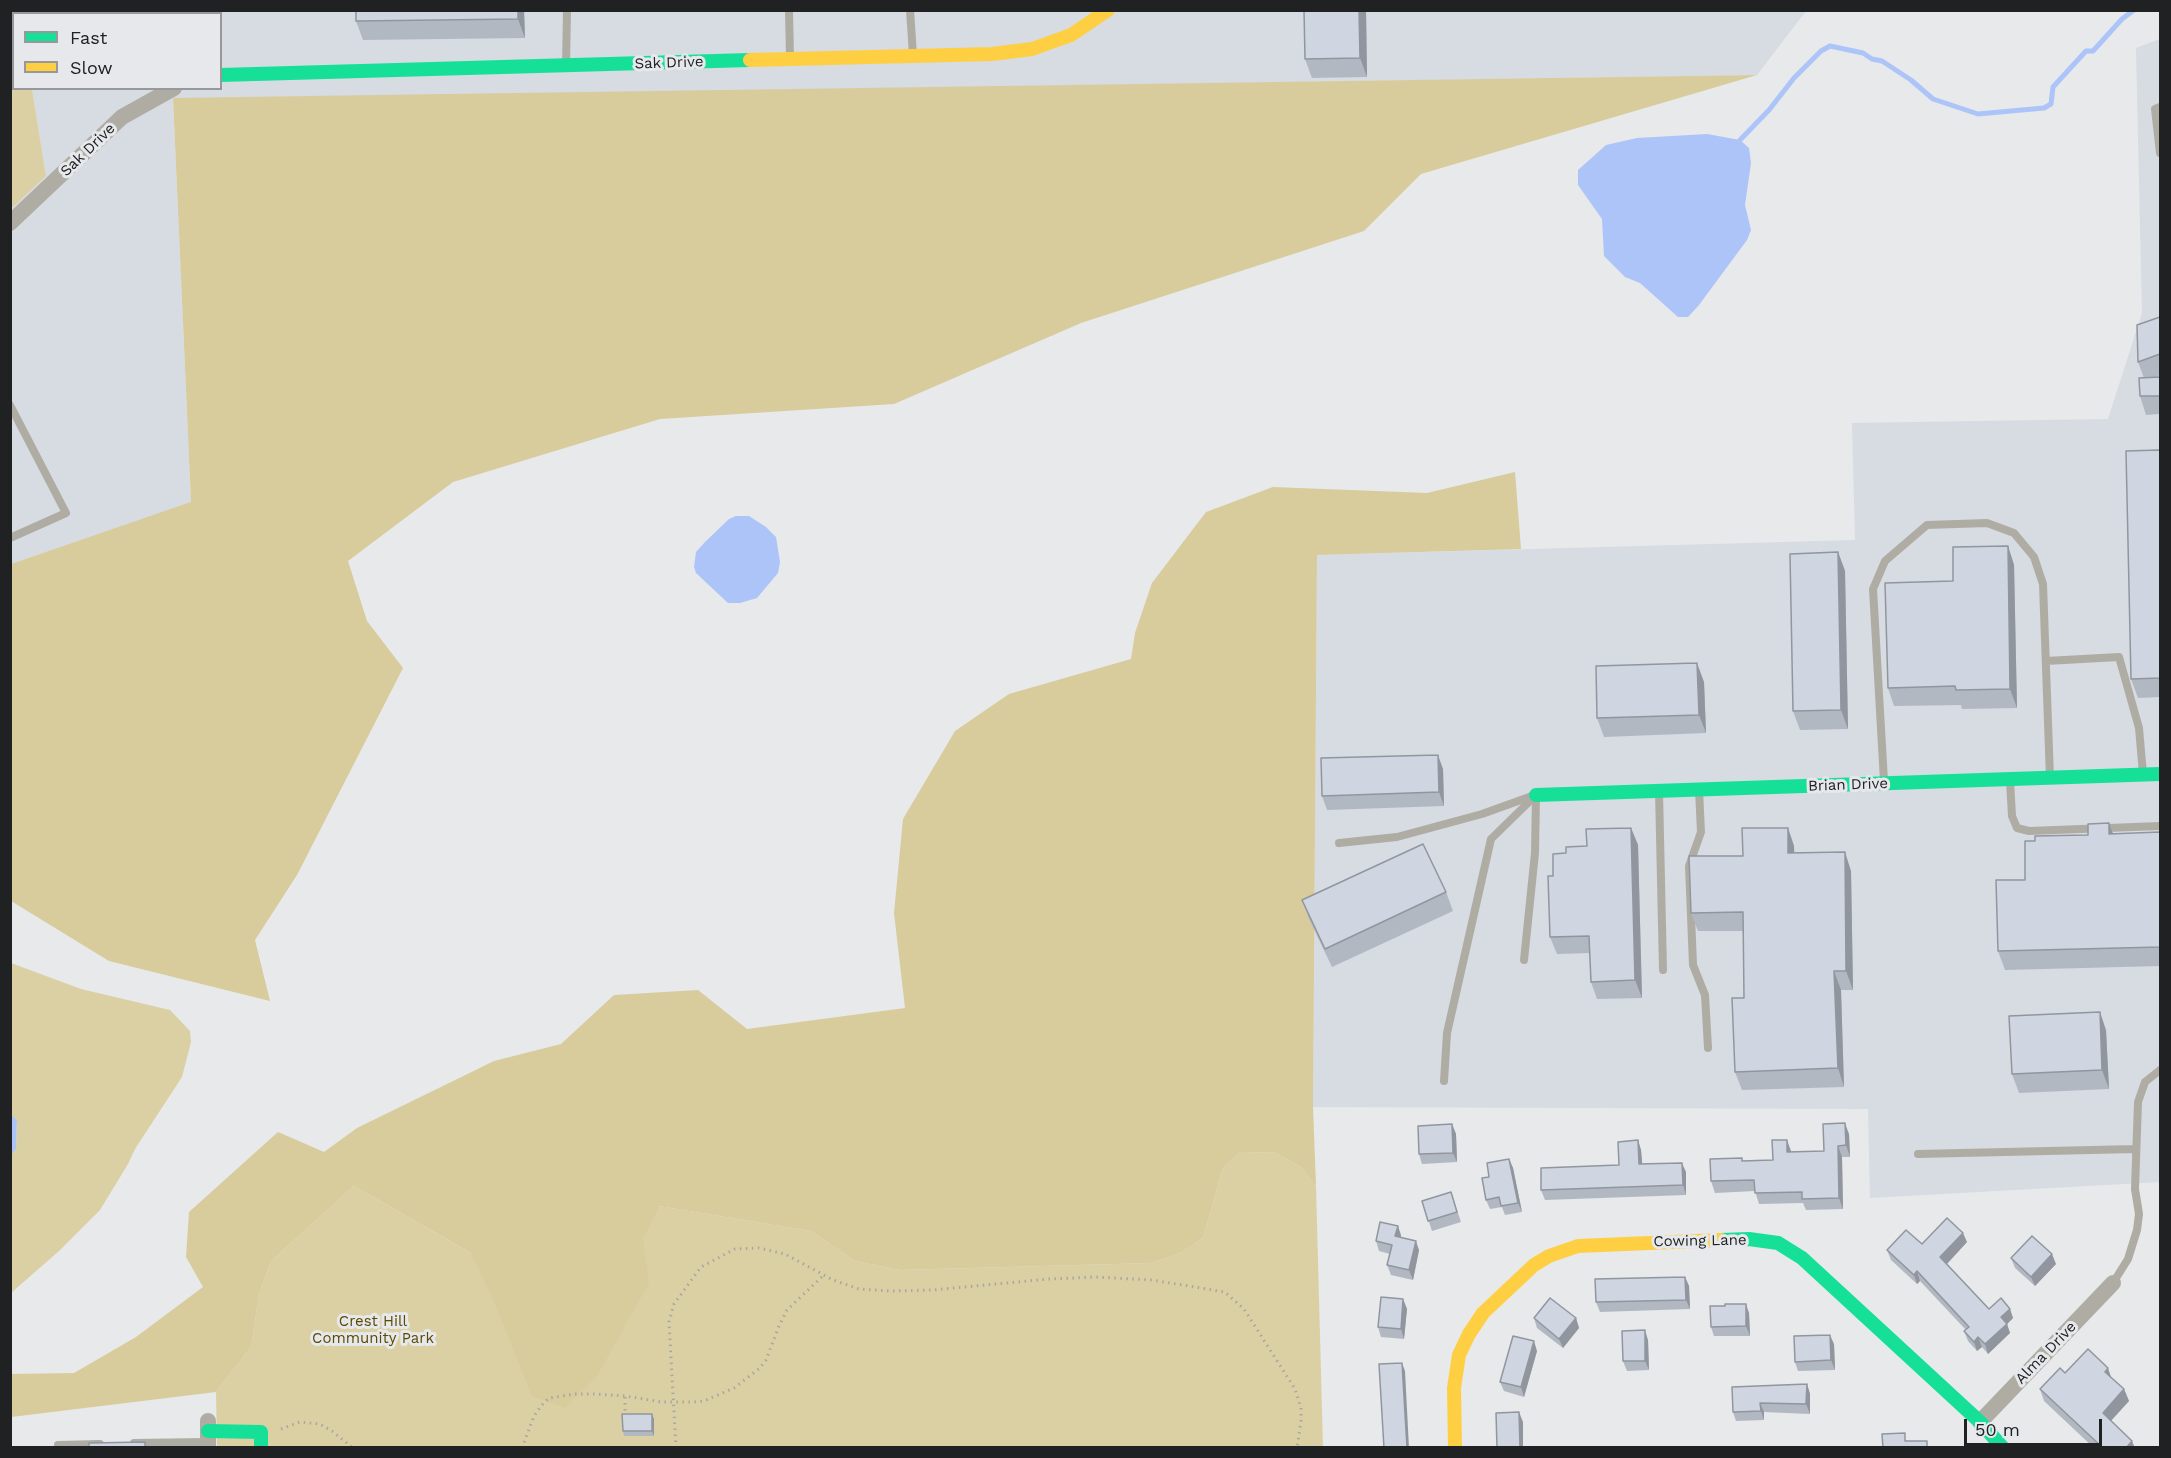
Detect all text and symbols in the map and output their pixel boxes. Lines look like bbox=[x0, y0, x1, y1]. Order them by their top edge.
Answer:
legend bbox=[12, 12, 222, 90]
text: Fast bbox=[70, 27, 107, 48]
street label: Sak Drive bbox=[634, 53, 704, 73]
text: Slow bbox=[70, 57, 113, 78]
street label: Sak Drive bbox=[57, 120, 119, 180]
street label: Brian Drive bbox=[1808, 775, 1888, 795]
street label: Cowing Lane bbox=[1653, 1231, 1747, 1251]
park label: Crest Hill Community Park bbox=[312, 1313, 434, 1348]
street label: Alma Drive bbox=[2012, 1318, 2080, 1388]
scale bar bbox=[1967, 1407, 2105, 1445]
text: 50 m bbox=[1975, 1419, 2020, 1440]

